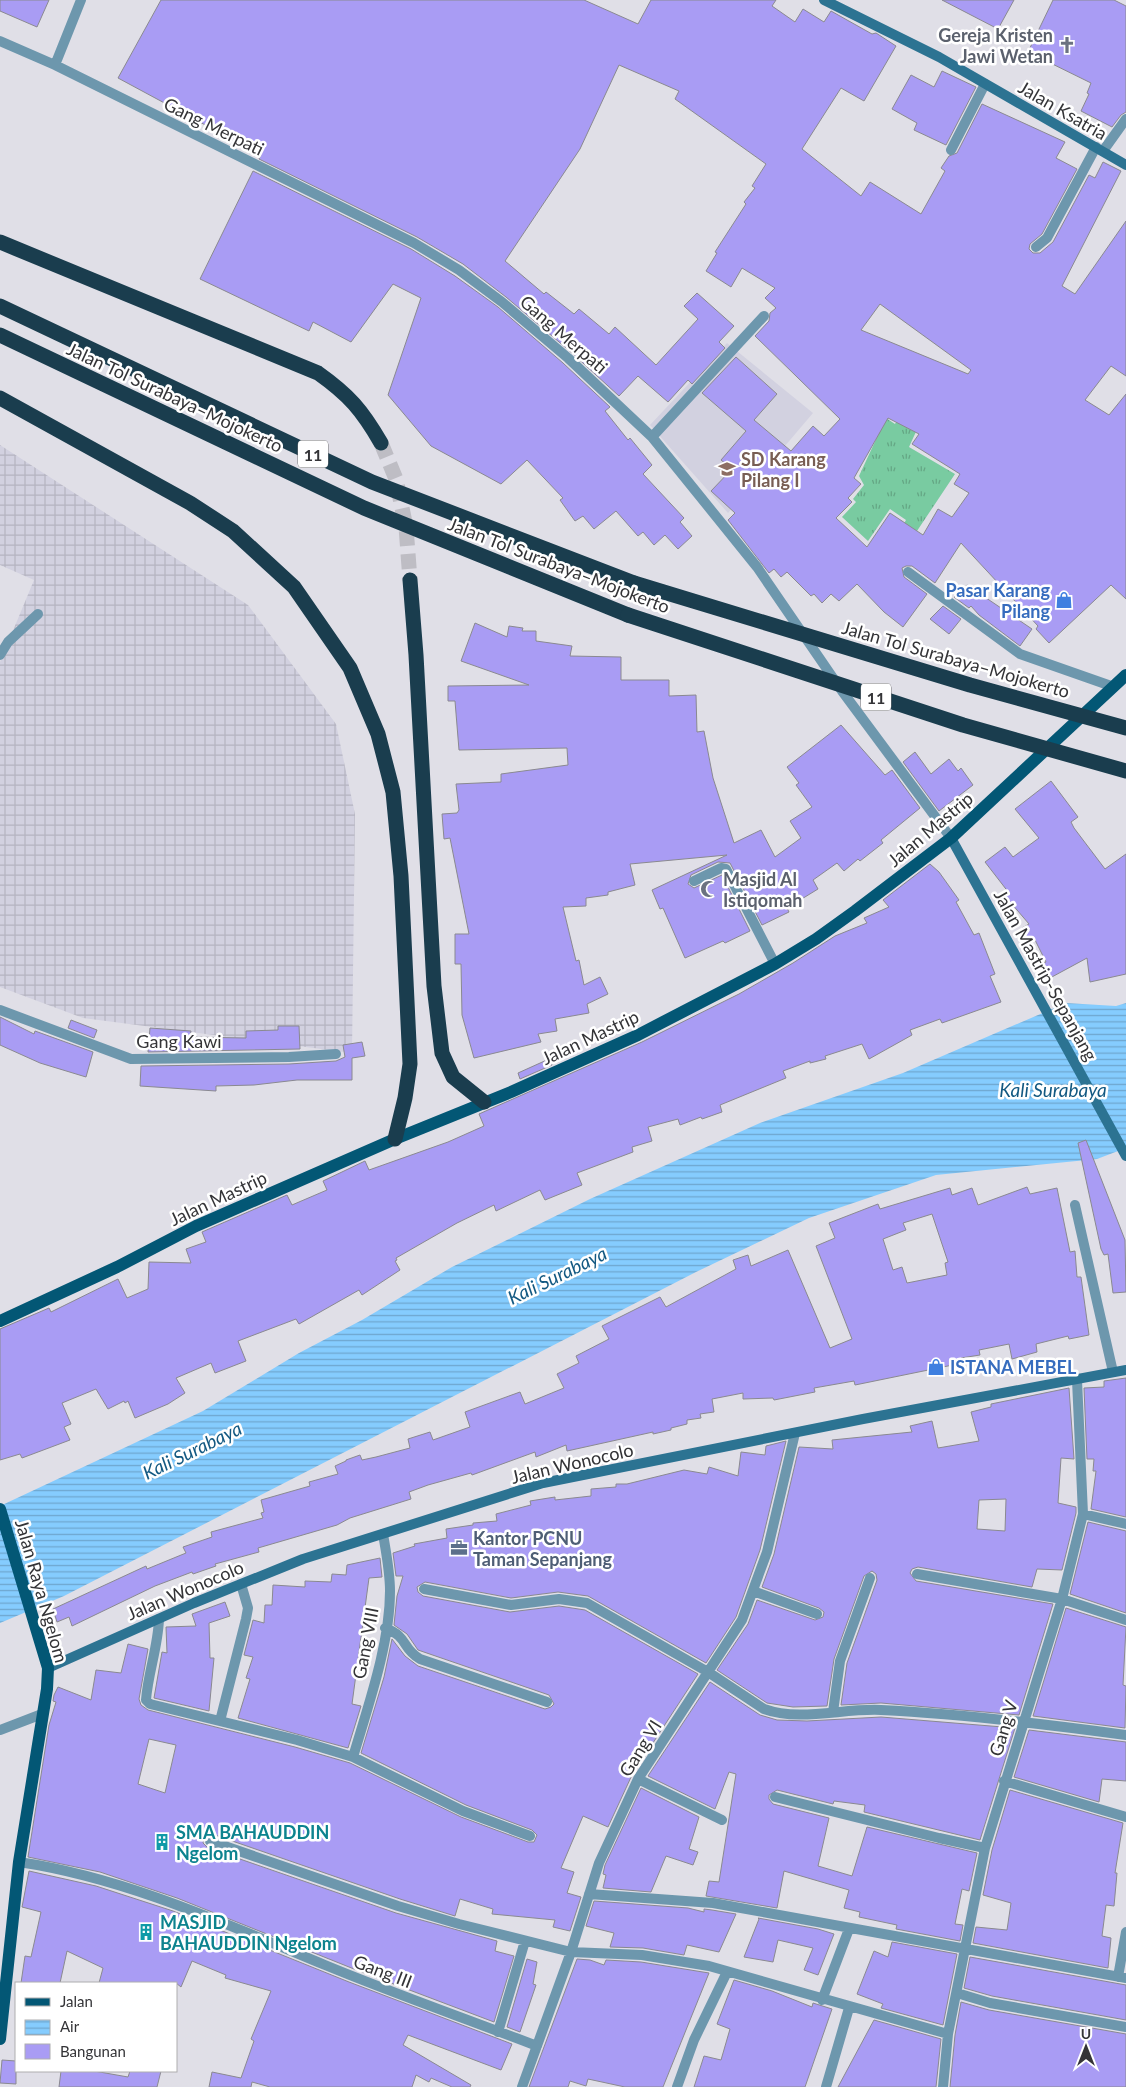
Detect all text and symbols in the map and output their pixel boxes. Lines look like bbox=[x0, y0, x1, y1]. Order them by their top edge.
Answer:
place label: Gereja Kristen Jawi Wetan bbox=[938, 24, 1053, 67]
church icon: Gereja Kristen Jawi Wetan bbox=[1057, 35, 1077, 55]
street label: Jalan Ksatria bbox=[1015, 76, 1111, 144]
street label: Gang Merpati bbox=[160, 92, 268, 160]
street label: Gang Merpati bbox=[516, 290, 612, 378]
street label: Jalan Tol Surabaya–Mojokerto bbox=[64, 337, 286, 457]
road number: 11 bbox=[298, 440, 328, 468]
place label: SD Karang Pilang I bbox=[741, 448, 826, 491]
school or university icon: SD Karang Pilang I bbox=[717, 459, 737, 479]
street label: Jalan Tol Surabaya–Mojokerto bbox=[445, 512, 673, 618]
place label: Pasar Karang Pilang bbox=[945, 579, 1050, 622]
shop icon: Pasar Karang Pilang bbox=[1054, 590, 1074, 610]
street label: Jalan Tol Surabaya–Mojokerto bbox=[840, 616, 1072, 702]
road number: 11 bbox=[861, 684, 891, 710]
street label: Jalan Mastrip bbox=[883, 787, 977, 871]
place label: Masjid Al Istiqomah bbox=[723, 868, 803, 911]
mosque icon: Masjid Al Istiqomah bbox=[699, 879, 719, 899]
street label: Jalan Mastrip-Sepanjang bbox=[990, 886, 1102, 1064]
street label: Jalan Mastrip bbox=[538, 1005, 642, 1069]
street label: Gang Kawi bbox=[136, 1030, 222, 1052]
water label: Kali Surabaya bbox=[999, 1078, 1107, 1101]
street label: Jalan Mastrip bbox=[166, 1166, 270, 1230]
water label: Kali Surabaya bbox=[504, 1241, 610, 1309]
place label: ISTANA MEBEL bbox=[950, 1356, 1077, 1378]
shop icon: ISTANA MEBEL bbox=[926, 1357, 946, 1377]
water label: Kali Surabaya bbox=[139, 1416, 245, 1484]
street label: Jalan Wonocolo bbox=[509, 1438, 635, 1488]
street label: Jalan Raya Ngelom bbox=[11, 1517, 73, 1665]
place label: Kantor PCNU Taman Sepanjang bbox=[473, 1527, 613, 1570]
office icon: Kantor PCNU Taman Sepanjang bbox=[449, 1538, 469, 1558]
street label: Jalan Wonocolo bbox=[123, 1555, 247, 1625]
street label: Gang VIII bbox=[347, 1605, 383, 1681]
street label: Gang V bbox=[984, 1696, 1022, 1759]
street label: Gang VI bbox=[614, 1716, 666, 1780]
place label: SMA BAHAUDDIN Ngelom bbox=[176, 1821, 329, 1864]
building icon: SMA BAHAUDDIN Ngelom bbox=[152, 1832, 172, 1852]
place label: MASJID BAHAUDDIN Ngelom bbox=[160, 1911, 337, 1954]
building icon: MASJID BAHAUDDIN Ngelom bbox=[136, 1922, 156, 1942]
street label: Gang III bbox=[350, 1950, 416, 1992]
legend bbox=[15, 1982, 178, 2072]
text: Jalan bbox=[60, 1992, 93, 2010]
text: Air bbox=[60, 2017, 80, 2035]
north arrow bbox=[1061, 2022, 1111, 2072]
text: U bbox=[1081, 2025, 1091, 2042]
text: Bangunan bbox=[60, 2042, 126, 2060]

